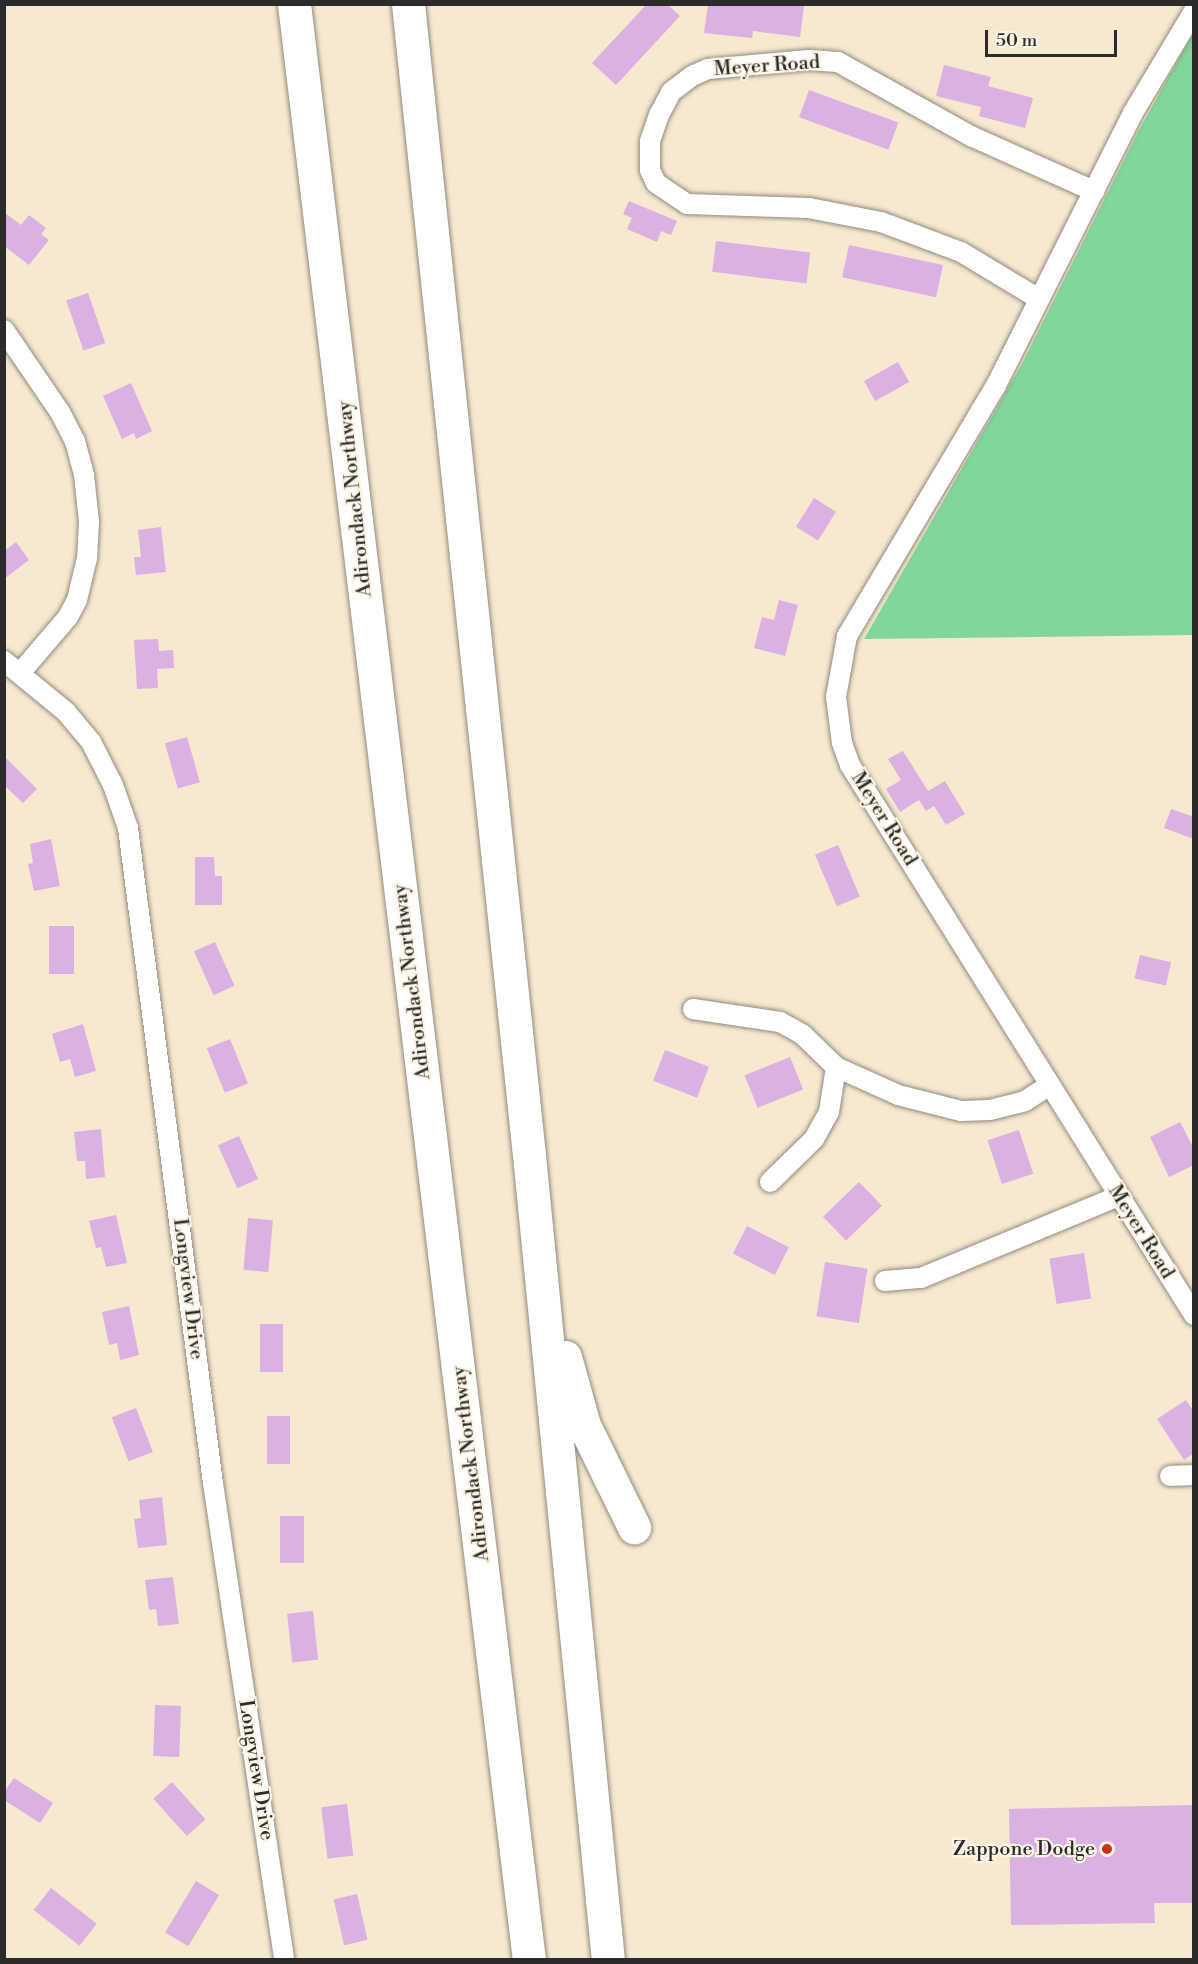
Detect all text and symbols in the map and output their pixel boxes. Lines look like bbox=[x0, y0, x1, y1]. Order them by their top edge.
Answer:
scale bar bbox=[988, 18, 1120, 56]
text: 50 m bbox=[996, 29, 1037, 52]
street label: Meyer Road bbox=[713, 50, 821, 82]
street label: Adirondack Northway bbox=[333, 400, 377, 598]
street label: Meyer Road bbox=[846, 768, 922, 870]
street label: Adirondack Northway bbox=[388, 883, 436, 1081]
street label: Meyer Road bbox=[1103, 1181, 1179, 1283]
street label: Longview Drive bbox=[167, 1217, 209, 1361]
street label: Adirondack Northway bbox=[447, 1365, 495, 1563]
street label: Longview Drive bbox=[233, 1698, 279, 1842]
place label: Zappone Dodge bbox=[953, 1837, 1095, 1861]
marker: Zappone Dodge bbox=[1100, 1842, 1114, 1856]

